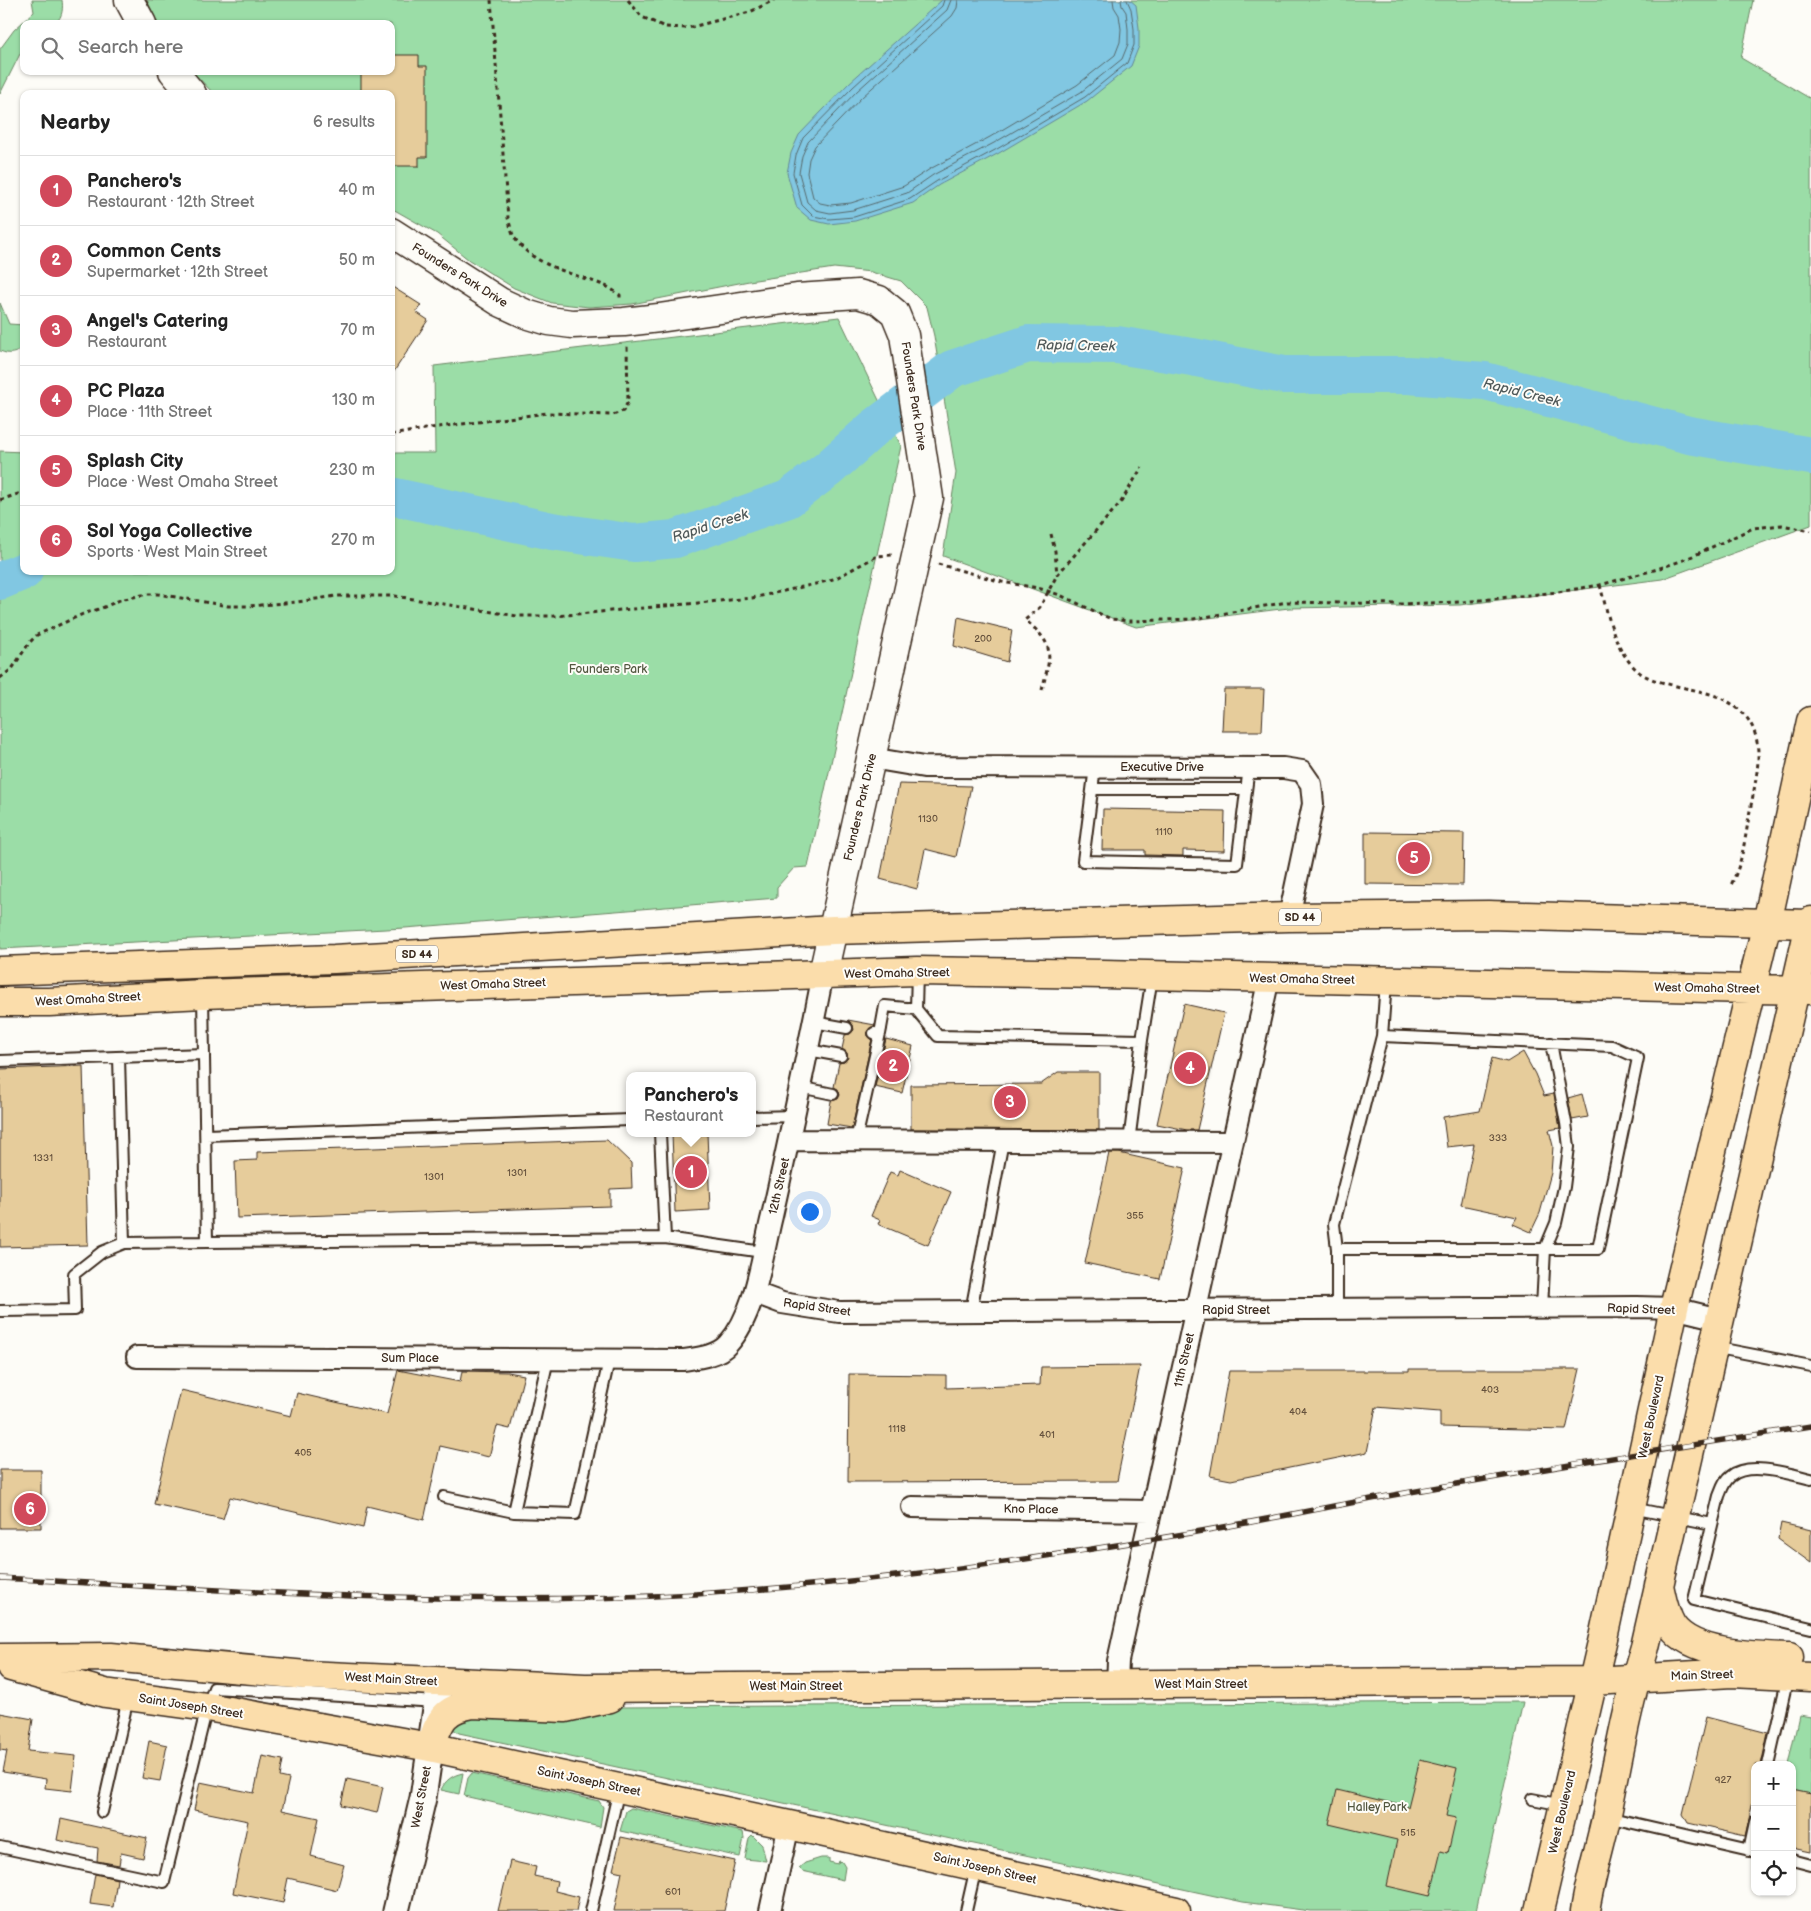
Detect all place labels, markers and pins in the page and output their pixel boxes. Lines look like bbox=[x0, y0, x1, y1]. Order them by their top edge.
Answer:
pin: 5 bbox=[1398, 839, 1430, 877]
pin: 2 bbox=[877, 1047, 909, 1085]
pin: 4 bbox=[1174, 1049, 1206, 1087]
pin: 3 bbox=[994, 1083, 1026, 1121]
pin: 1 bbox=[675, 1153, 707, 1191]
pin: 6 bbox=[14, 1490, 46, 1528]

